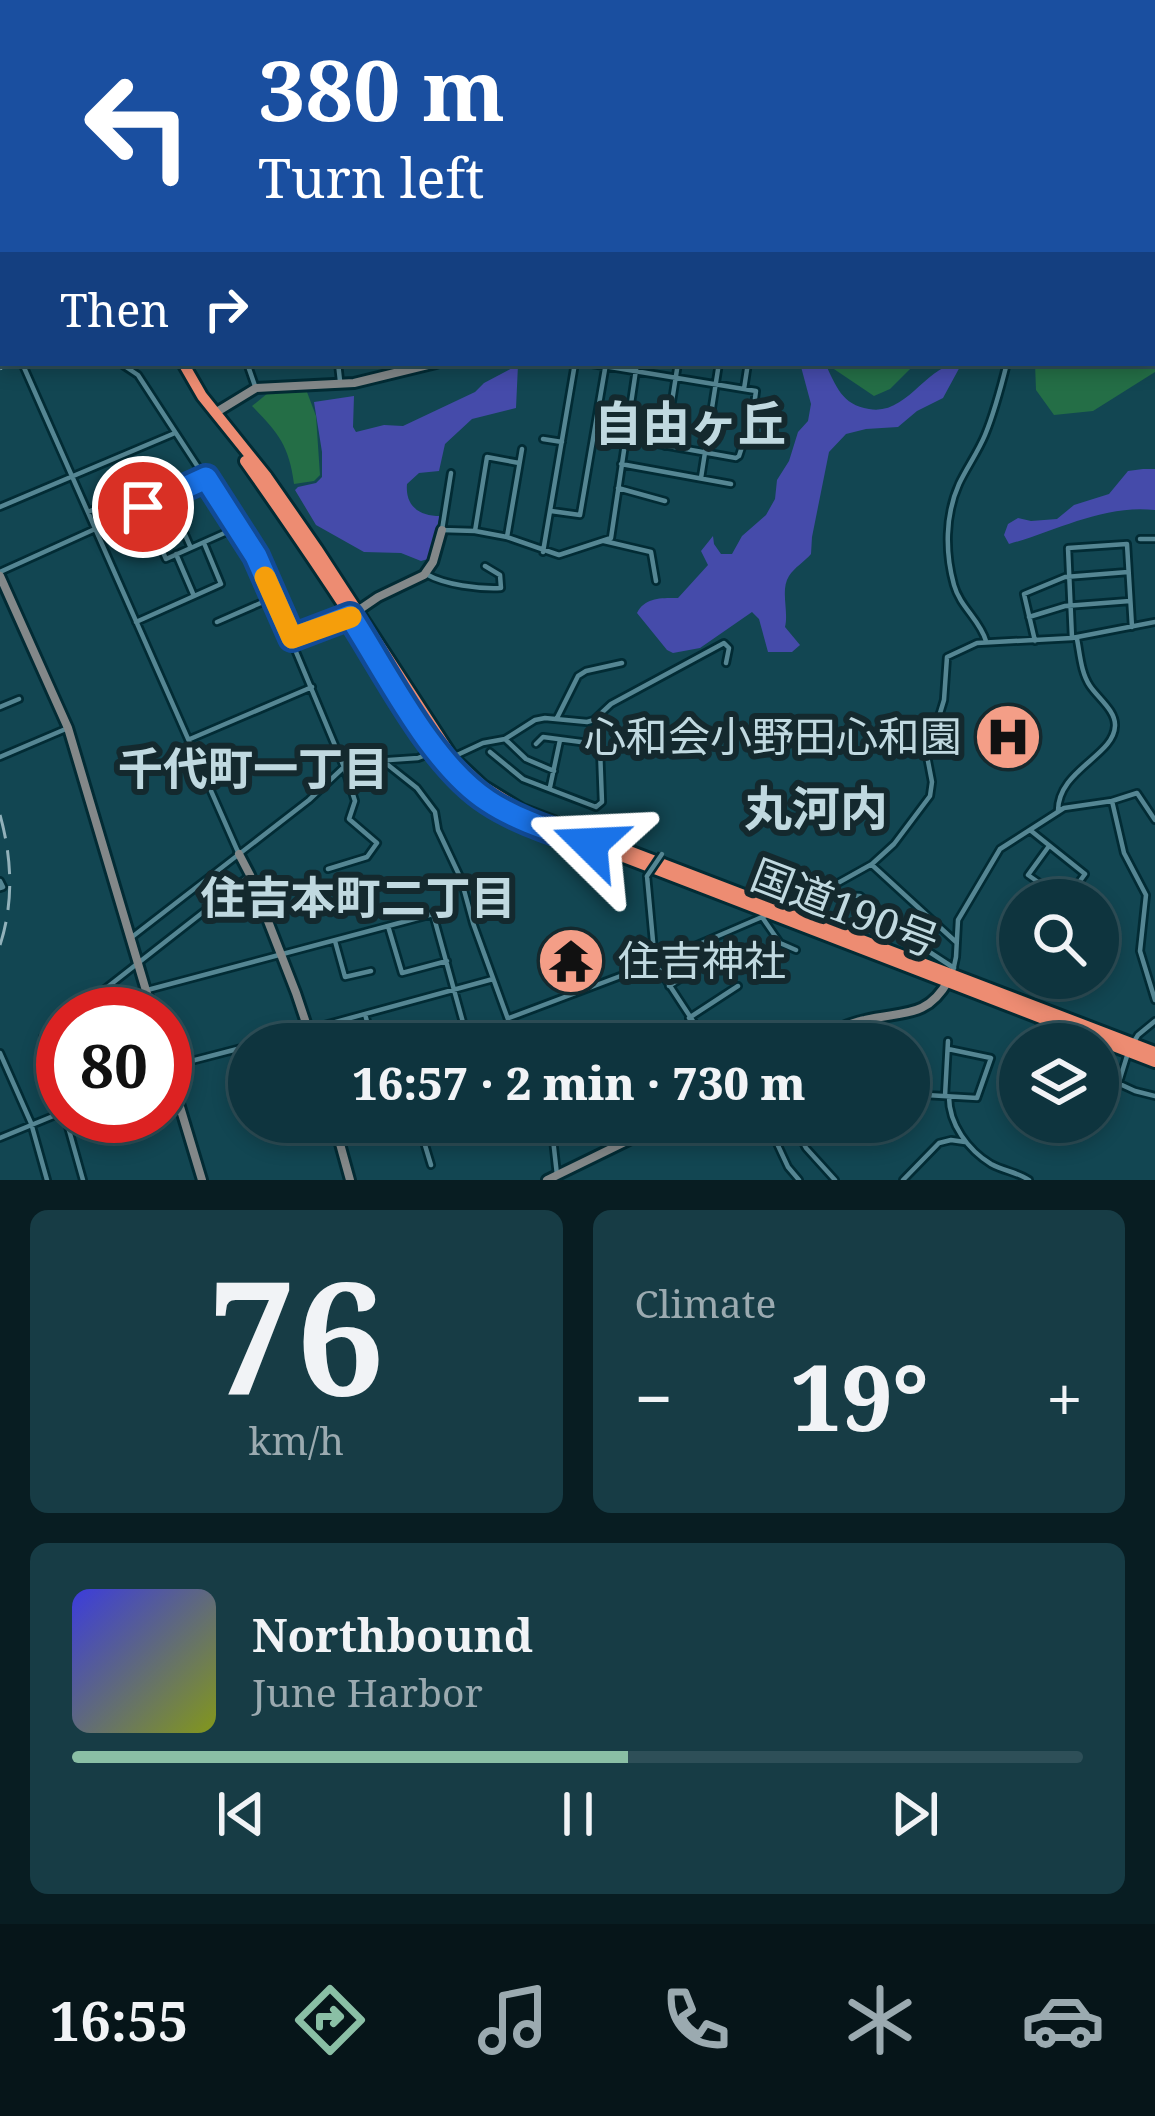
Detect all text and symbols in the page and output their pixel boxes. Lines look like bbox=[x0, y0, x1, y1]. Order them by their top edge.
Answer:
text: 380 m bbox=[258, 31, 505, 146]
icon: left bbox=[60, 48, 216, 204]
text: Turn left bbox=[258, 140, 484, 214]
icon: right bbox=[193, 276, 259, 342]
text: Then bbox=[60, 279, 169, 340]
district label: 自由ヶ丘 bbox=[594, 390, 786, 455]
pin bbox=[92, 456, 194, 558]
icon: arrive bbox=[110, 474, 176, 540]
hospital icon: 心和会小野田心和園 bbox=[973, 702, 1043, 772]
place label: 心和会小野田心和園 bbox=[584, 707, 962, 764]
district label: 千代町一丁目 bbox=[118, 737, 388, 798]
district label: 丸河内 bbox=[744, 775, 888, 840]
position arrow bbox=[527, 781, 653, 907]
street label: 国道190号 bbox=[744, 845, 947, 968]
district label: 住吉本町二丁目 bbox=[200, 866, 516, 927]
map controls bbox=[999, 879, 1119, 1143]
button: search bbox=[999, 879, 1119, 999]
temple icon: 住吉神社 bbox=[536, 926, 606, 996]
place label: 住吉神社 bbox=[618, 931, 786, 988]
speed limit sign: 80 bbox=[36, 987, 192, 1143]
button: layers bbox=[999, 1023, 1119, 1143]
text: 16:57 · 2 min · 730 m bbox=[352, 1052, 806, 1113]
text: 76 bbox=[208, 1228, 384, 1441]
text: Climate bbox=[635, 1276, 776, 1329]
text: 19° bbox=[790, 1335, 928, 1457]
text: − bbox=[635, 1352, 673, 1442]
text: + bbox=[1046, 1352, 1083, 1442]
text: km/h bbox=[248, 1413, 344, 1466]
text: Northbound bbox=[252, 1604, 533, 1665]
text: June Harbor bbox=[252, 1665, 483, 1718]
icon: previous bbox=[208, 1781, 274, 1847]
icon: pause bbox=[545, 1781, 611, 1847]
icon: next bbox=[882, 1781, 948, 1847]
icon: directions bbox=[288, 1978, 372, 2062]
icon: music bbox=[471, 1978, 555, 2062]
icon: phone bbox=[654, 1978, 738, 2062]
icon: climate bbox=[838, 1978, 922, 2062]
icon: car bbox=[1021, 1978, 1105, 2062]
text: 16:55 bbox=[50, 1983, 188, 2057]

